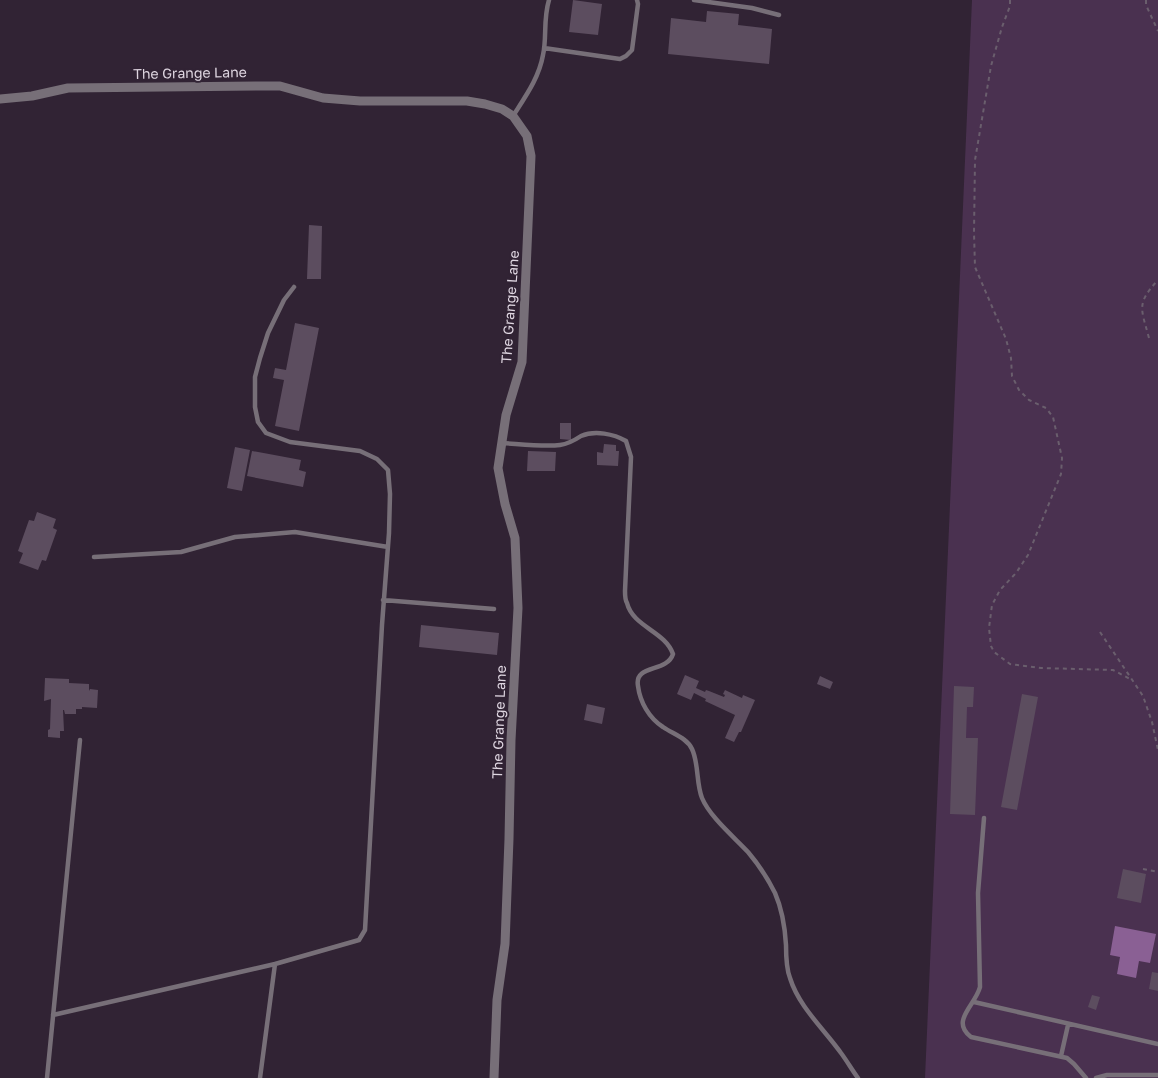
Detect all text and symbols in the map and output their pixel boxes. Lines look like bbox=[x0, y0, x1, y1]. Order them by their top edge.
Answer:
street label: The Grange Lane bbox=[133, 63, 247, 82]
street label: The Grange Lane bbox=[497, 250, 522, 364]
street label: The Grange Lane bbox=[488, 665, 509, 779]

